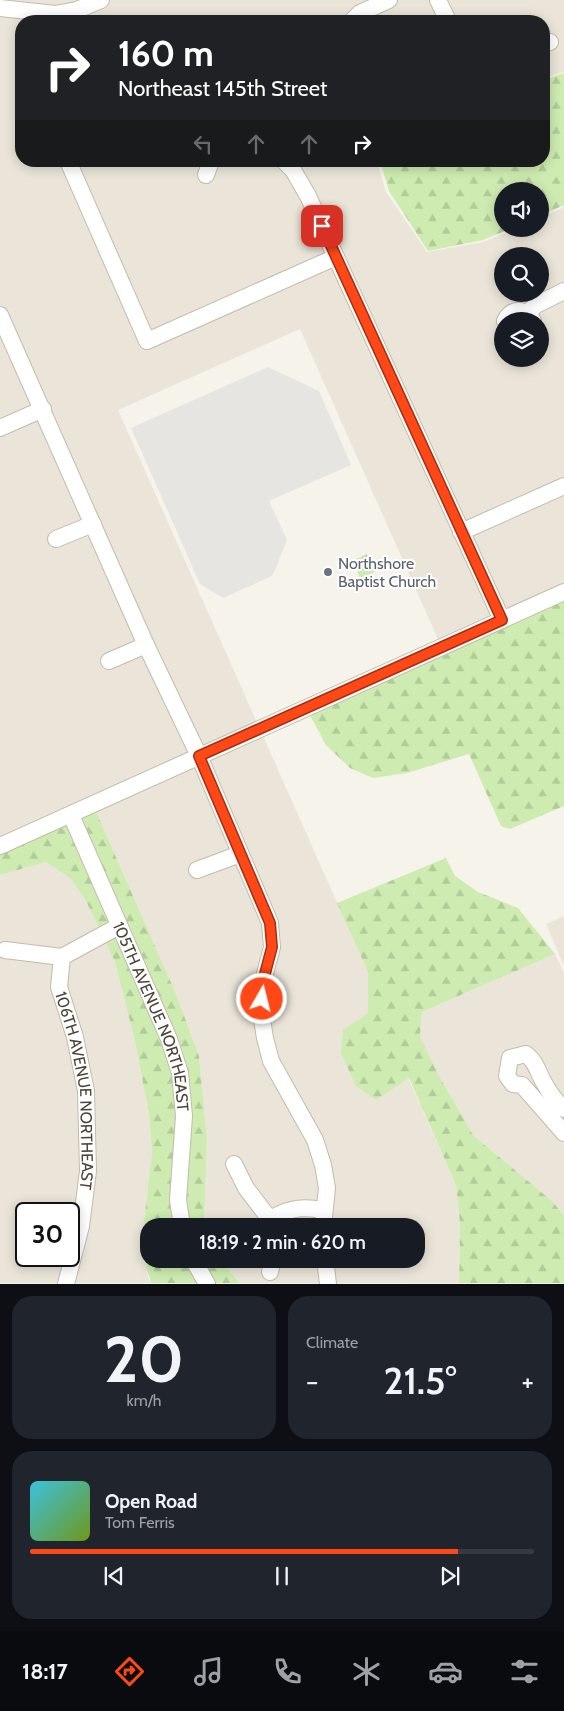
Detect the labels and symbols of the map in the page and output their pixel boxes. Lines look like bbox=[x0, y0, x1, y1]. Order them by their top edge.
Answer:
pin bbox=[301, 205, 343, 247]
place label: Northshore Baptist Church bbox=[338, 554, 436, 591]
marker: Northshore Baptist Church bbox=[322, 566, 334, 578]
street label: 105TH AVENUE NORTHEAST bbox=[109, 919, 193, 1112]
position arrow bbox=[235, 972, 287, 1024]
street label: 106TH AVENUE NORTHEAST bbox=[52, 989, 98, 1191]
speed limit sign: 30 bbox=[15, 1202, 80, 1267]

